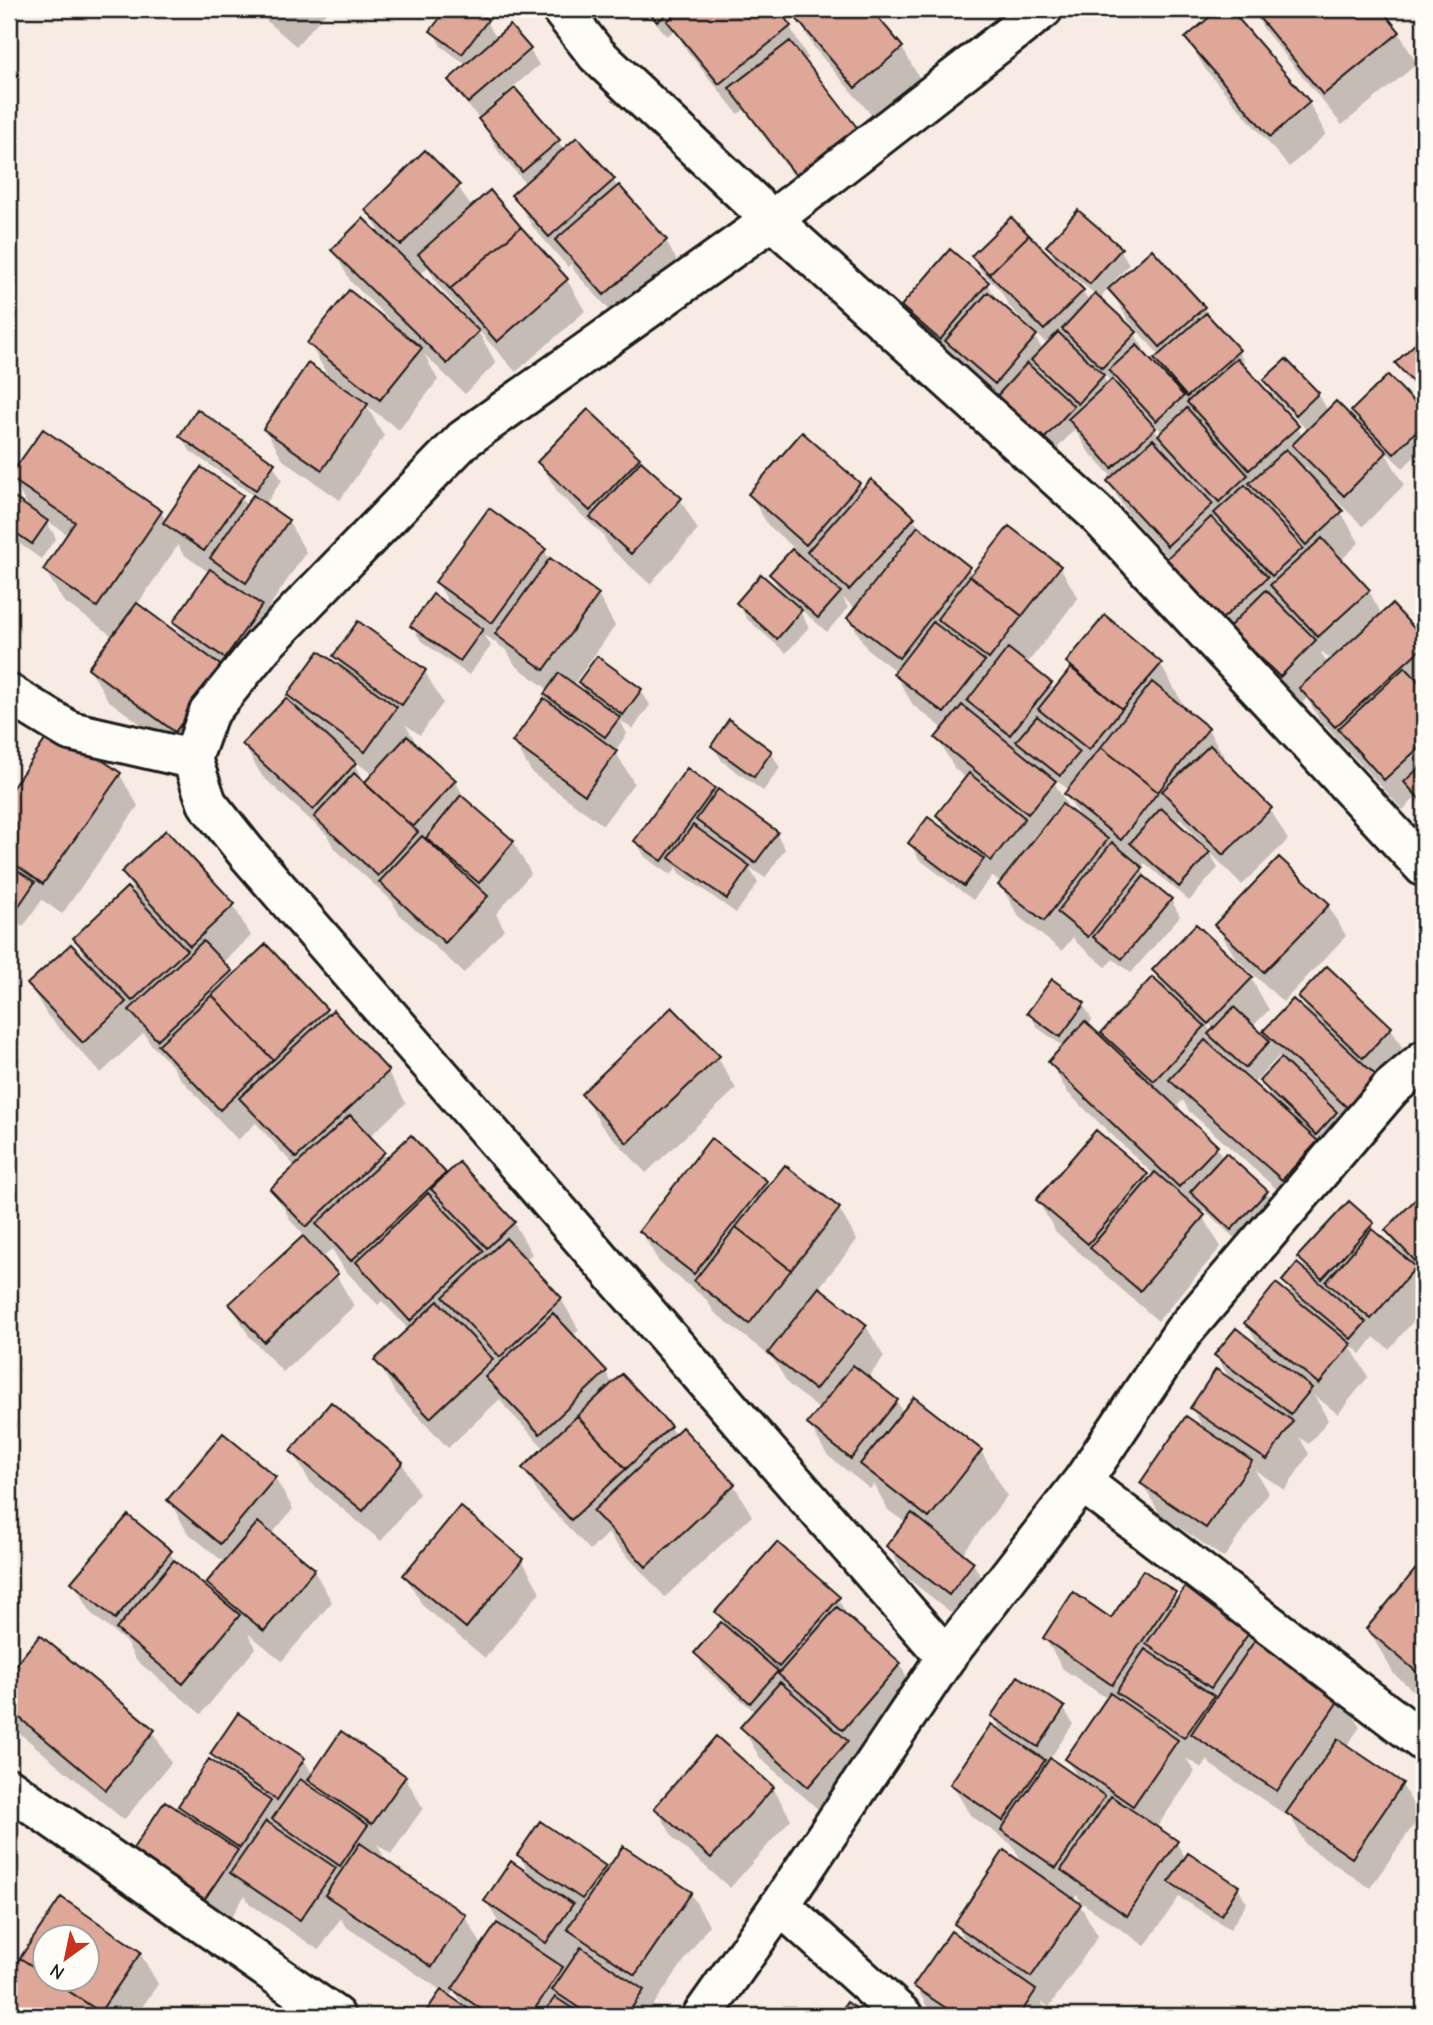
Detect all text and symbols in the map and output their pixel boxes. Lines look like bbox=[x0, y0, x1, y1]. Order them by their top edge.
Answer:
north arrow bbox=[32, 1924, 102, 1994]
text: N bbox=[46, 1959, 68, 1984]

